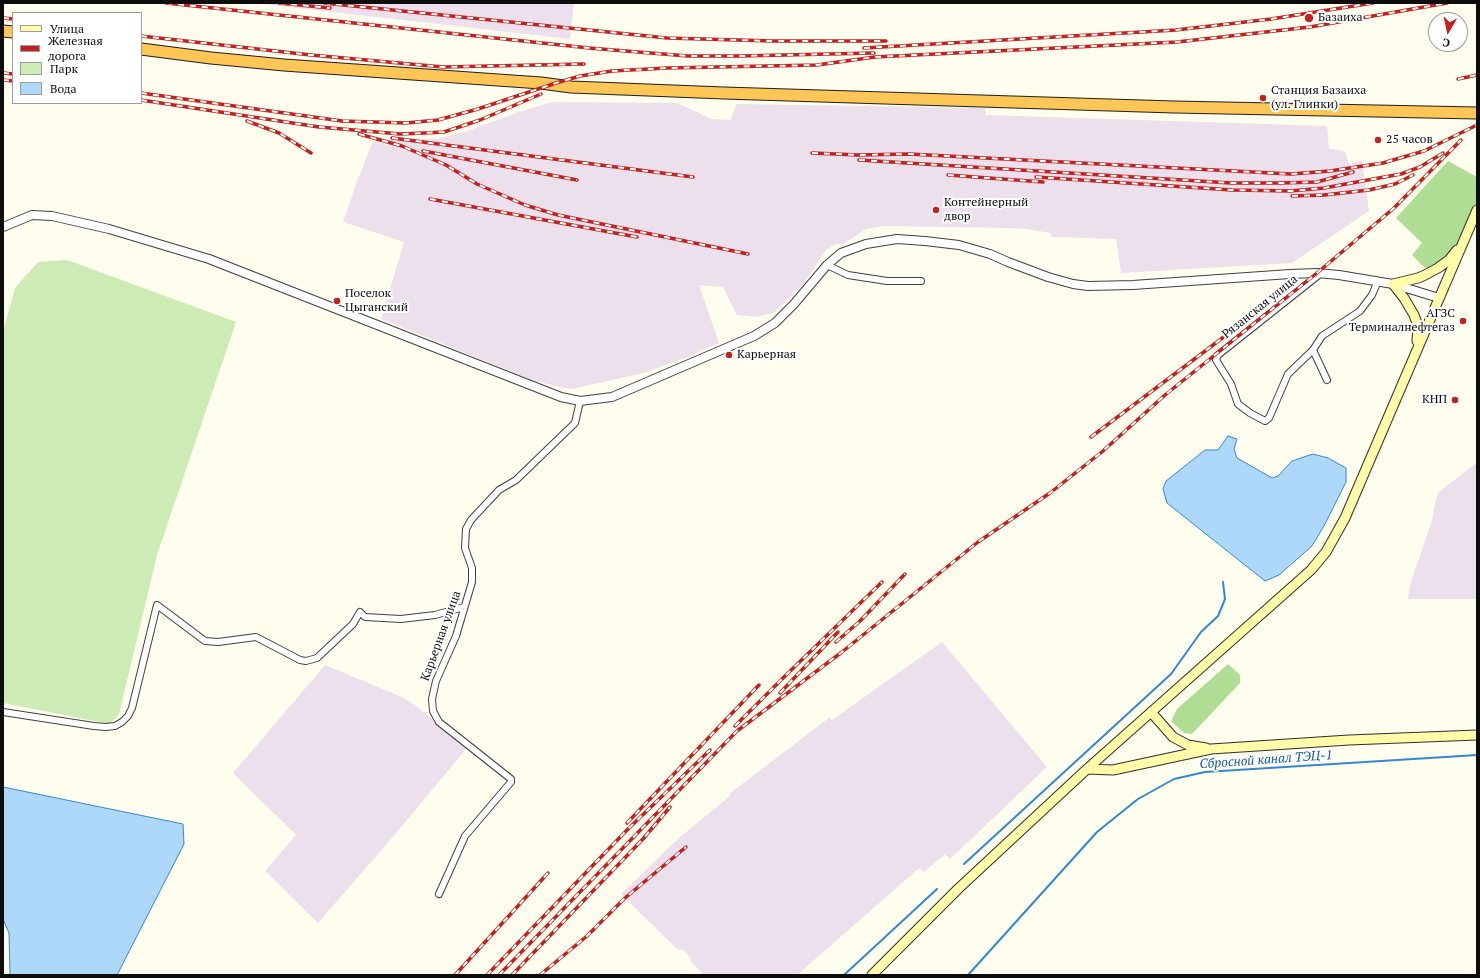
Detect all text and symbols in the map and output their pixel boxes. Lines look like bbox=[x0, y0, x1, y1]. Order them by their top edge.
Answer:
place label: Базаиха bbox=[1318, 11, 1363, 25]
legend bbox=[12, 12, 142, 104]
marker: Базаиха bbox=[1303, 12, 1315, 24]
north arrow bbox=[1428, 12, 1468, 52]
text: Улица bbox=[50, 21, 84, 36]
text: Железная дорога bbox=[48, 33, 103, 63]
text: С bbox=[1442, 35, 1451, 50]
text: Парк bbox=[50, 61, 78, 76]
text: Вода bbox=[50, 81, 77, 96]
place label: Станция Базаиха (ул. Глинки) bbox=[1271, 84, 1366, 112]
marker: Станция Базаиха (ул. Глинки) bbox=[1258, 93, 1268, 103]
place label: 25 часов bbox=[1386, 133, 1433, 147]
marker: 25 часов bbox=[1373, 135, 1383, 145]
place label: Контейнерный двор bbox=[944, 196, 1028, 224]
marker: Контейнерный двор bbox=[931, 205, 941, 215]
street label: Рязанская улица bbox=[1219, 272, 1301, 342]
place label: Поселок Цыганский bbox=[345, 287, 408, 315]
marker: Поселок Цыганский bbox=[332, 296, 342, 306]
place label: АГЗС Терминалнефтегаз bbox=[1349, 307, 1455, 335]
marker: АГЗС Терминалнефтегаз bbox=[1458, 316, 1468, 326]
place label: Карьерная bbox=[737, 348, 796, 362]
marker: Карьерная bbox=[724, 350, 734, 360]
place label: КНП bbox=[1422, 393, 1447, 407]
marker: КНП bbox=[1450, 395, 1460, 405]
street label: Карьерная улица bbox=[418, 589, 464, 683]
water label: Сбросной канал ТЭЦ-1 bbox=[1199, 748, 1333, 772]

